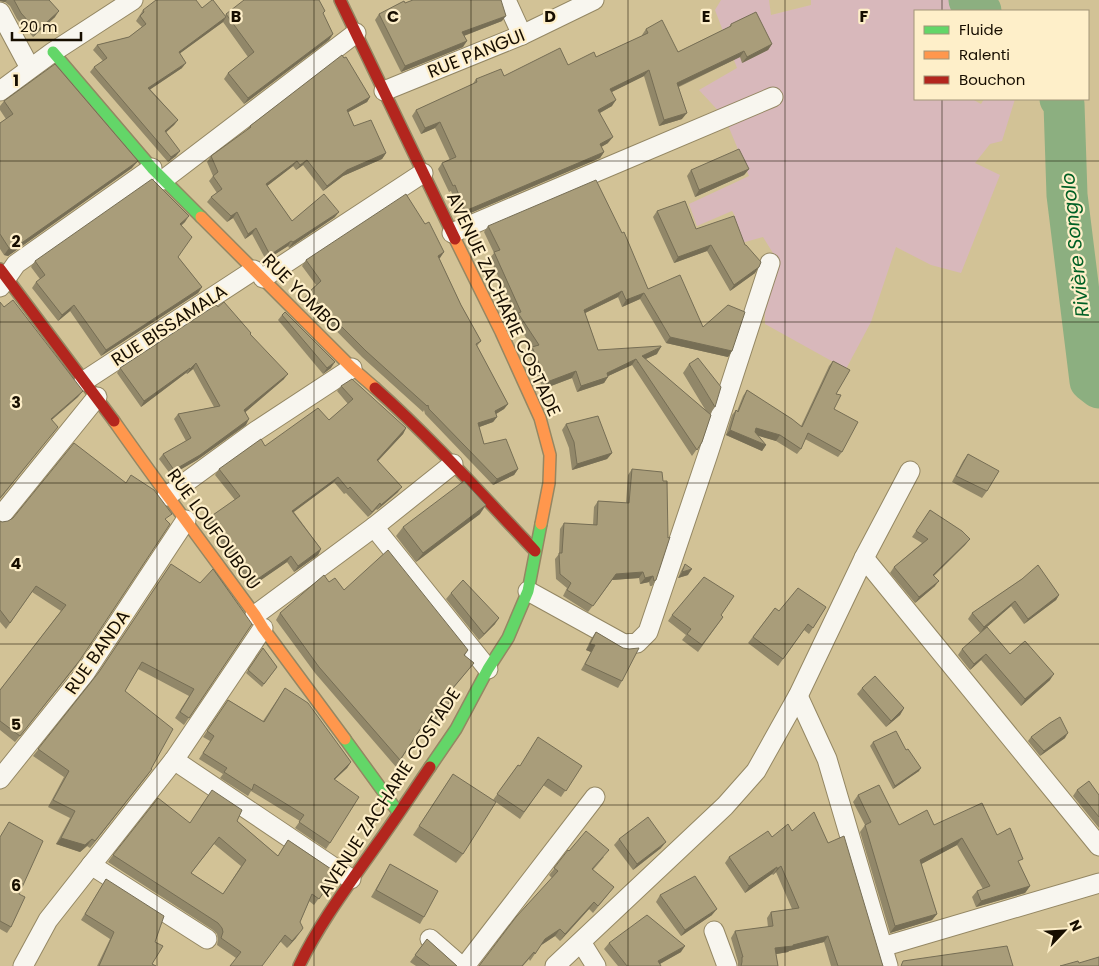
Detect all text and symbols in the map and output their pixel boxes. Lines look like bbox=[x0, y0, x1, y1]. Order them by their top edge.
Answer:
text: B bbox=[231, 5, 241, 28]
text: C bbox=[387, 5, 399, 28]
text: D bbox=[544, 5, 556, 28]
text: E bbox=[702, 5, 710, 28]
text: F bbox=[860, 5, 869, 28]
scale bar bbox=[12, 10, 81, 42]
legend bbox=[914, 10, 1089, 100]
text: 20 m bbox=[20, 16, 58, 37]
text: Fluide bbox=[959, 19, 1003, 40]
street label: RUE PANGUI bbox=[424, 22, 528, 84]
text: Ralenti bbox=[959, 44, 1010, 65]
text: 1 bbox=[13, 69, 19, 92]
text: Bouchon bbox=[959, 69, 1025, 90]
water label: Rivière Songolo bbox=[1054, 171, 1096, 319]
street label: AVENUE ZACHARIE COSTADE bbox=[441, 188, 567, 420]
text: 2 bbox=[11, 230, 21, 253]
street label: RUE YOMBO bbox=[257, 248, 347, 338]
street label: RUE BISSAMALA bbox=[106, 278, 232, 372]
text: 3 bbox=[11, 391, 21, 414]
street label: RUE LOUFOUBOU bbox=[162, 463, 266, 595]
text: 4 bbox=[11, 552, 22, 575]
street label: RUE BANDA bbox=[59, 605, 135, 699]
street label: AVENUE ZACHARIE COSTADE bbox=[312, 683, 466, 901]
text: 5 bbox=[11, 713, 21, 736]
text: 6 bbox=[11, 874, 21, 897]
north arrow bbox=[1039, 906, 1089, 956]
text: N bbox=[1064, 917, 1087, 935]

